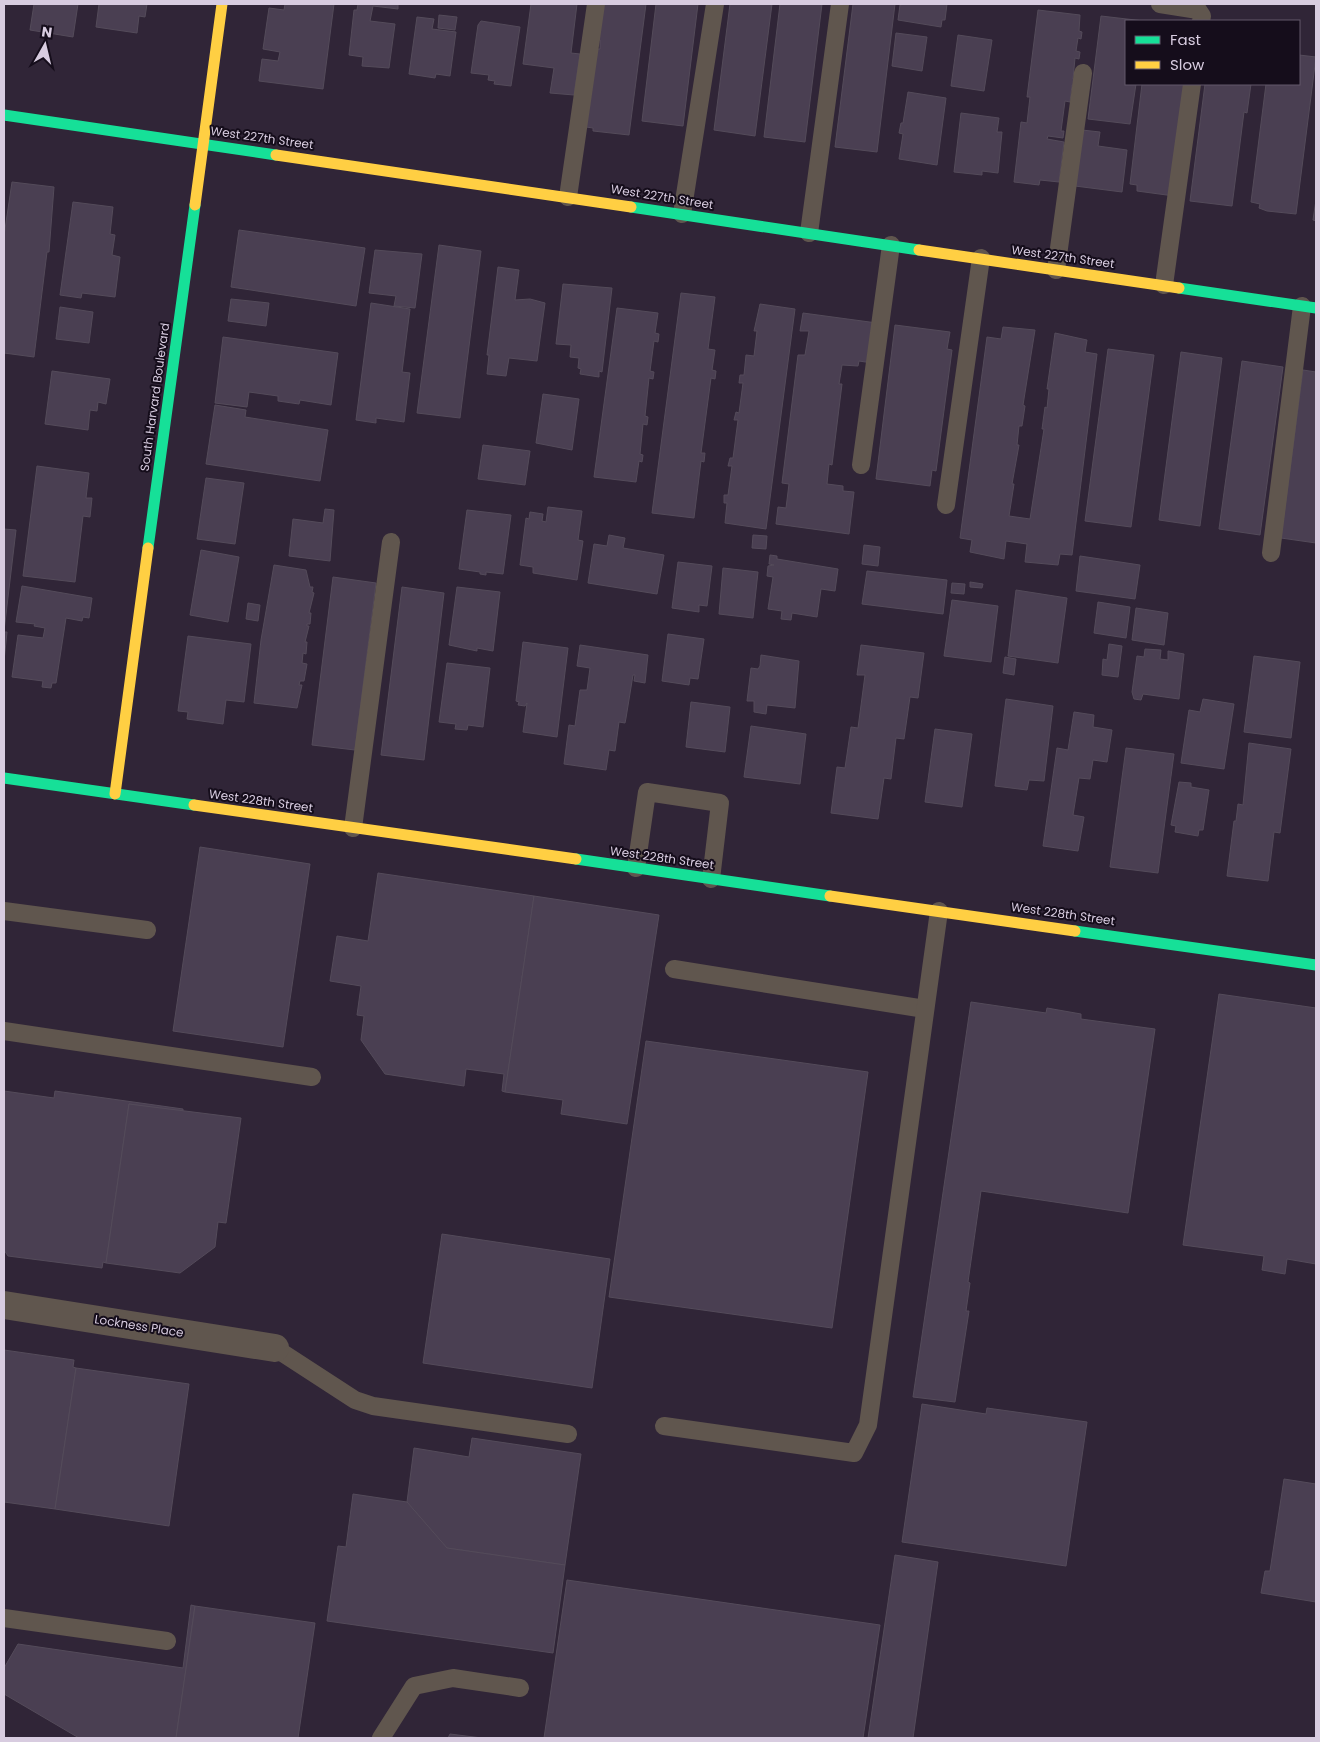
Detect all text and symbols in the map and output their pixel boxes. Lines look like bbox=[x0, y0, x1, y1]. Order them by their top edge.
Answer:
north arrow bbox=[20, 20, 70, 70]
legend bbox=[1125, 20, 1300, 85]
text: N bbox=[40, 21, 53, 43]
text: Fast bbox=[1170, 29, 1201, 50]
text: Slow bbox=[1170, 54, 1205, 75]
street label: West 227th Street bbox=[210, 122, 315, 153]
street label: West 227th Street bbox=[610, 180, 715, 213]
street label: West 227th Street bbox=[1011, 241, 1116, 272]
street label: South Harvard Boulevard bbox=[136, 322, 173, 472]
street label: West 228th Street bbox=[208, 785, 314, 816]
street label: West 228th Street bbox=[609, 842, 715, 873]
street label: West 228th Street bbox=[1010, 898, 1116, 929]
street label: Lockness Place bbox=[93, 1310, 185, 1341]

